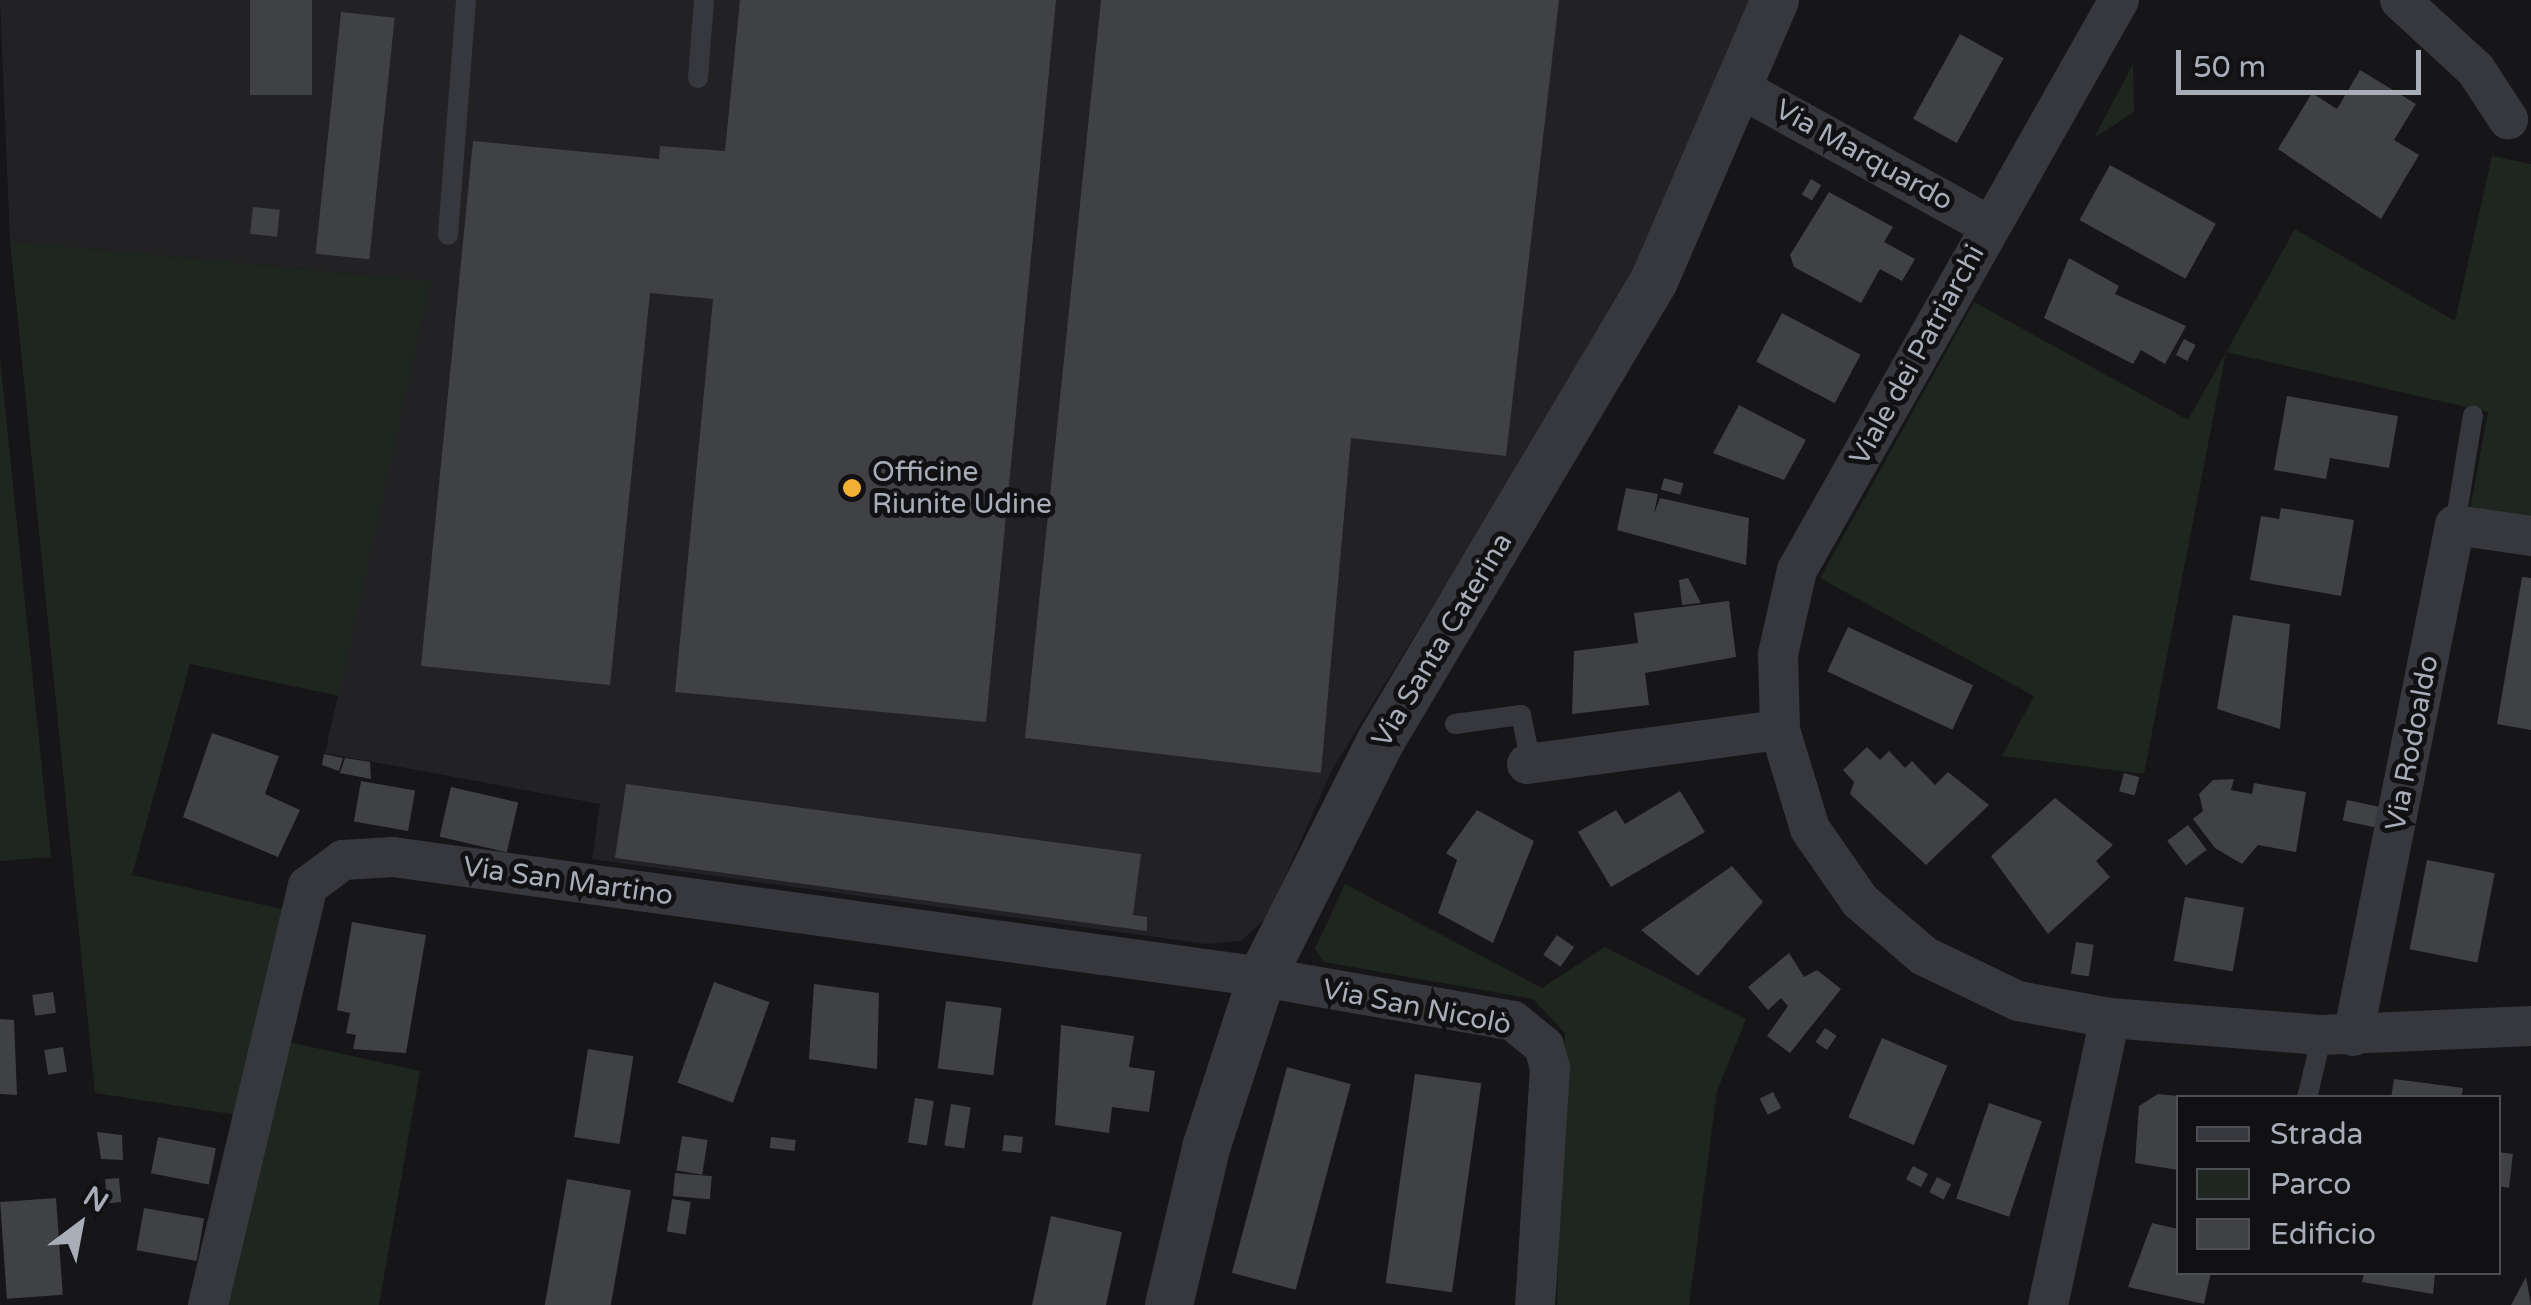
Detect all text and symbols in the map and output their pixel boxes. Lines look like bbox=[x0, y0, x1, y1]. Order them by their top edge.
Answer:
scale bar bbox=[2181, 30, 2426, 92]
text: 50 m bbox=[2193, 49, 2266, 86]
street label: Via Marquardo bbox=[1769, 92, 1959, 218]
street label: Viale dei Patriarchi bbox=[1843, 239, 1991, 471]
place label: Officine Riunite Udine bbox=[872, 455, 1052, 521]
marker: Officine Riunite Udine bbox=[841, 477, 863, 499]
street label: Via Santa Caterina bbox=[1365, 527, 1519, 753]
street label: Via Rodoaldo bbox=[2379, 652, 2445, 834]
street label: Via San Martino bbox=[461, 850, 675, 912]
street label: Via San Nicolò bbox=[1320, 972, 1514, 1042]
legend bbox=[2176, 1095, 2501, 1275]
text: Strada bbox=[2270, 1116, 2363, 1153]
text: Parco bbox=[2270, 1166, 2351, 1203]
north arrow bbox=[30, 1175, 130, 1275]
text: N bbox=[77, 1179, 114, 1220]
text: Edificio bbox=[2270, 1216, 2376, 1253]

